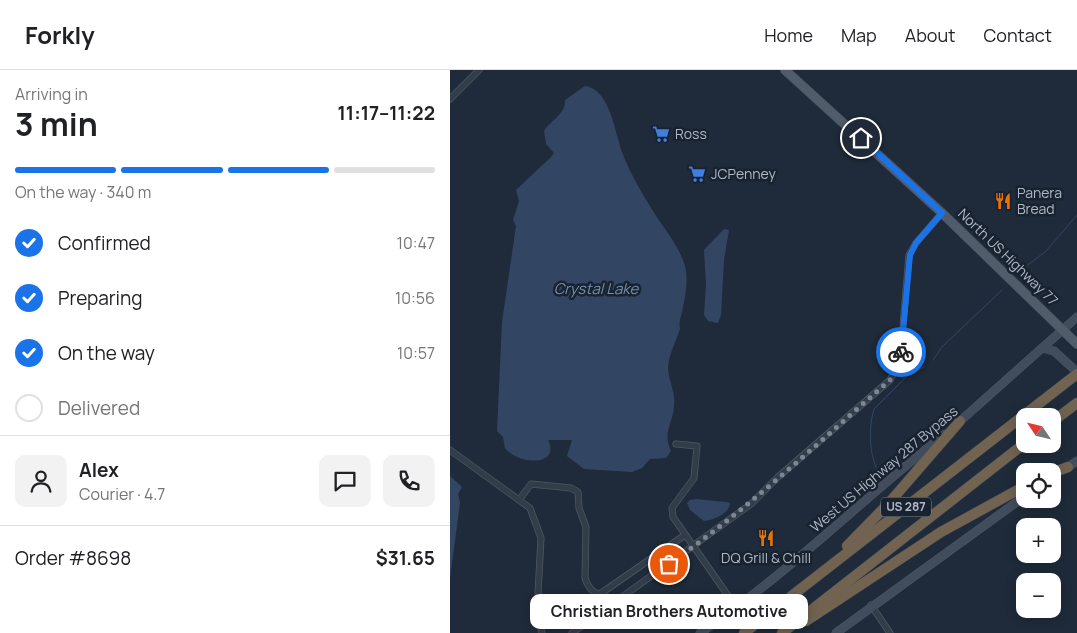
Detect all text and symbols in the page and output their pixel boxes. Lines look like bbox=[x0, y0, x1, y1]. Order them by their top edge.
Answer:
text: Forkly bbox=[25, 18, 95, 51]
text: Home bbox=[764, 23, 813, 47]
text: Map bbox=[841, 23, 877, 47]
text: About bbox=[905, 23, 955, 47]
text: Contact bbox=[983, 23, 1052, 47]
text: Arriving in bbox=[15, 83, 88, 105]
text: 11:17–11:22 bbox=[338, 100, 435, 126]
text: 3 min bbox=[15, 102, 98, 146]
pin bbox=[840, 117, 882, 159]
supermarket icon: Ross bbox=[651, 124, 671, 144]
place label: Ross bbox=[675, 124, 707, 143]
icon: home bbox=[847, 124, 875, 152]
supermarket icon: JCPenney bbox=[687, 164, 707, 184]
place label: JCPenney bbox=[711, 164, 777, 183]
text: On the way · 340 m bbox=[15, 181, 151, 203]
place label: Panera Bread bbox=[1017, 183, 1062, 218]
restaurant icon: Panera Bread bbox=[993, 191, 1013, 211]
street label: North US Highway 77 bbox=[954, 204, 1063, 309]
icon: check bbox=[15, 229, 43, 257]
text: Confirmed bbox=[58, 230, 151, 256]
text: 10:47 bbox=[397, 232, 435, 254]
water label: Crystal Lake bbox=[554, 278, 640, 299]
icon: check bbox=[15, 284, 43, 312]
text: Preparing bbox=[58, 285, 143, 311]
text: 10:56 bbox=[395, 287, 435, 309]
courier bbox=[876, 327, 926, 377]
icon: bike bbox=[887, 338, 915, 366]
icon: check bbox=[15, 339, 43, 367]
text: On the way bbox=[58, 340, 155, 366]
text: 10:57 bbox=[397, 342, 435, 364]
text: Delivered bbox=[58, 395, 140, 421]
street label: West US Highway 287 Bypass bbox=[806, 401, 961, 536]
north arrow bbox=[1016, 408, 1061, 452]
map controls bbox=[1016, 408, 1061, 618]
button: person bbox=[15, 455, 67, 507]
button: chat bbox=[319, 455, 371, 507]
button: phone bbox=[383, 455, 435, 507]
text: Alex bbox=[79, 457, 119, 483]
button: locate bbox=[1016, 463, 1061, 508]
text: Courier · 4.7 bbox=[79, 483, 165, 505]
road number: US 287 bbox=[881, 498, 931, 517]
button: + bbox=[1016, 518, 1061, 563]
restaurant icon: DQ Grill & Chill bbox=[756, 528, 776, 548]
pin bbox=[648, 543, 690, 585]
text: Order #8698 bbox=[15, 545, 131, 571]
text: $31.65 bbox=[376, 545, 435, 571]
place label: DQ Grill & Chill bbox=[721, 548, 811, 567]
icon: bag bbox=[655, 550, 683, 578]
button: − bbox=[1016, 573, 1061, 618]
callout: Christian Brothers Automotive bbox=[530, 594, 808, 629]
text: Christian Brothers Automotive bbox=[551, 600, 787, 622]

